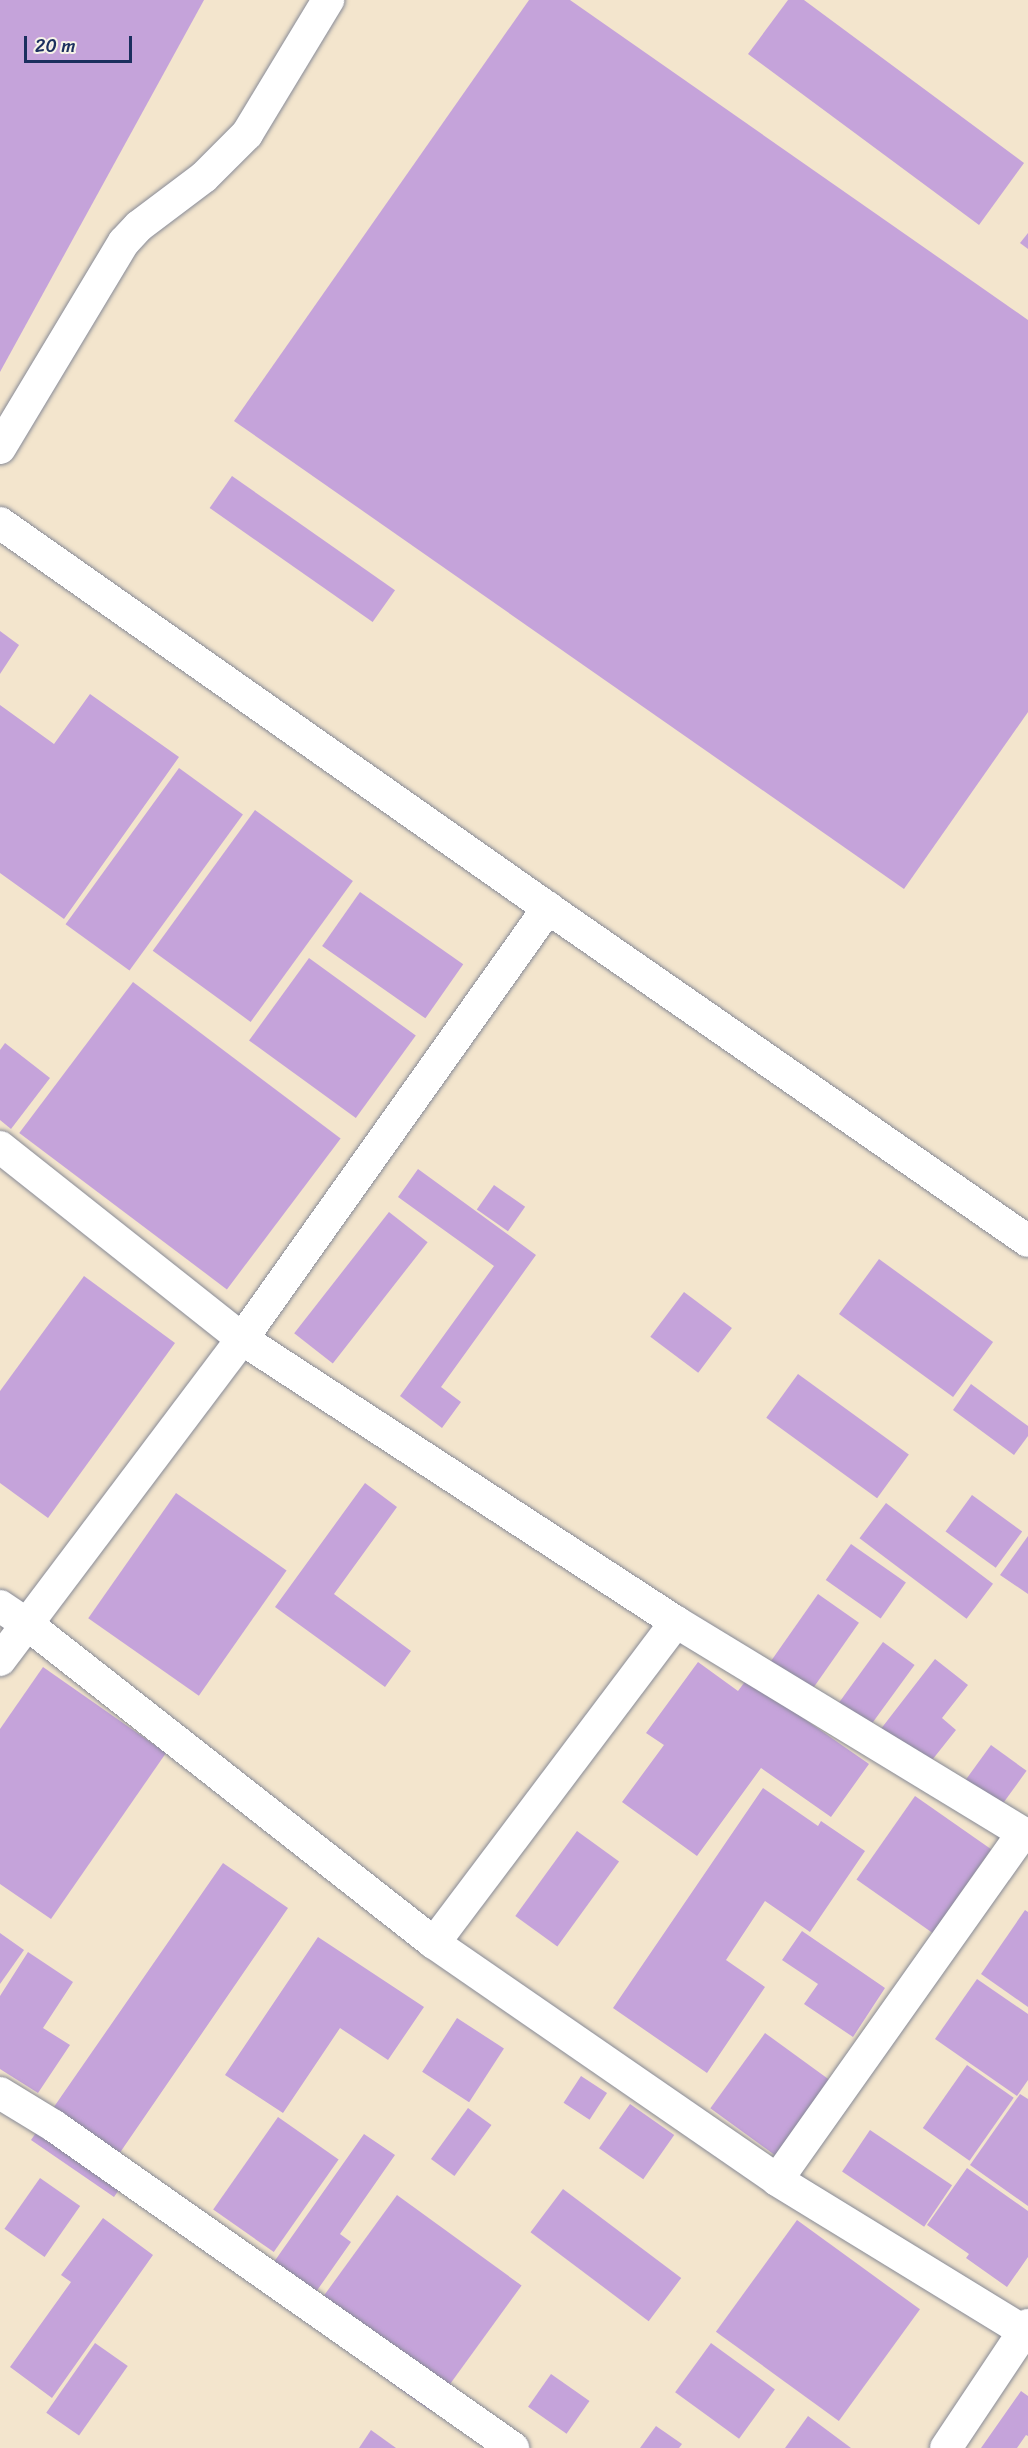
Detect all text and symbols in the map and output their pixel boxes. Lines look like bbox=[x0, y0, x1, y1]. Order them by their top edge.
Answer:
scale bar bbox=[27, 24, 135, 62]
text: 20 m bbox=[35, 30, 75, 62]

